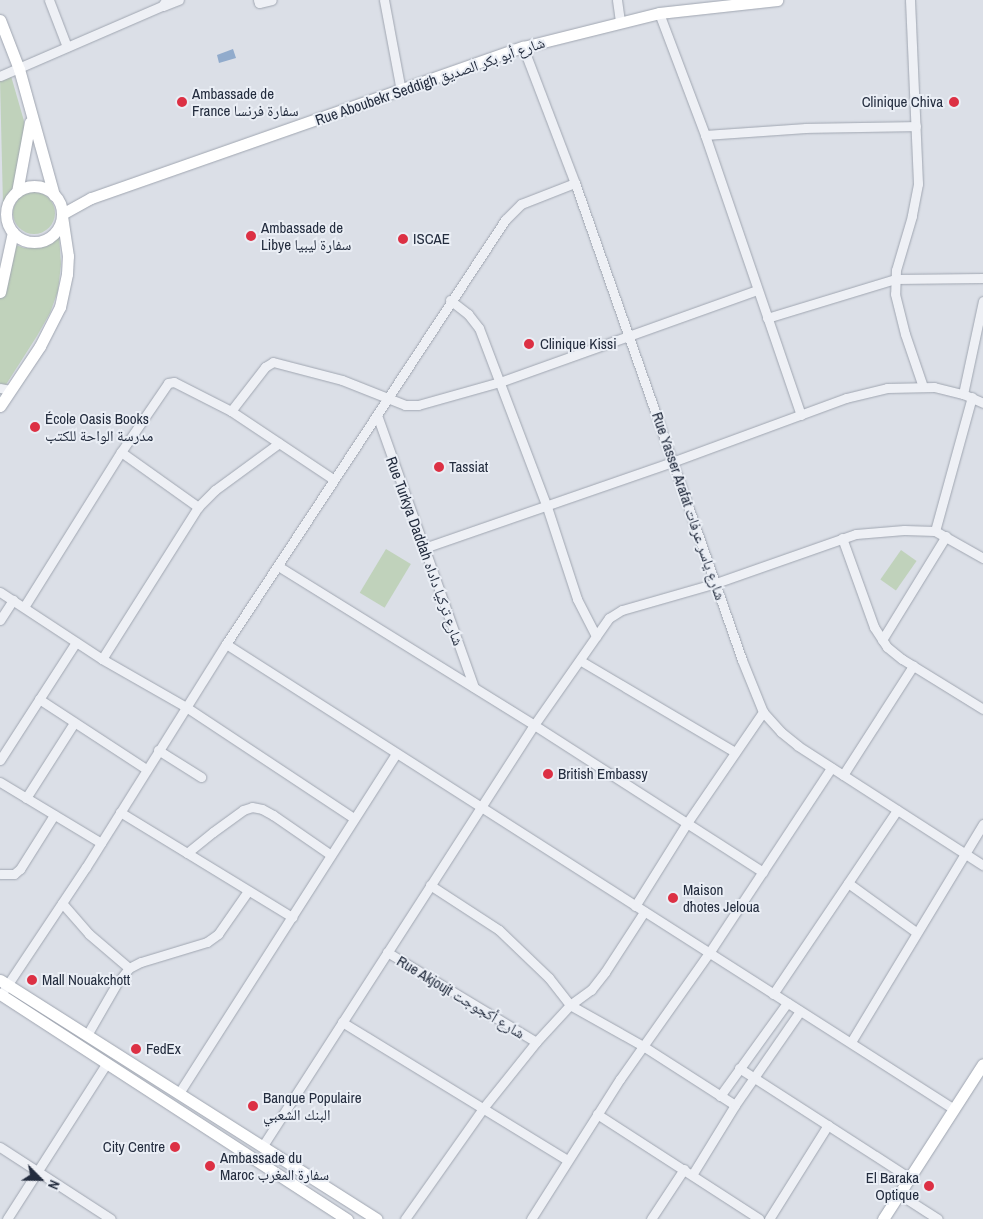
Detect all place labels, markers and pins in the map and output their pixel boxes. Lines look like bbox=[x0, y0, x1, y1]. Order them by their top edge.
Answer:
place label: Ambassade de France سفارة فرنسا bbox=[192, 84, 299, 119]
place label: Clinique Chiva bbox=[862, 93, 943, 111]
marker: Clinique Chiva bbox=[947, 95, 961, 109]
marker: Ambassade de France سفارة فرنسا bbox=[176, 96, 188, 108]
place label: Ambassade de Libye سفارة ليبيا bbox=[261, 218, 351, 253]
marker: Ambassade de Libye سفارة ليبيا bbox=[245, 230, 257, 242]
place label: ISCAE bbox=[413, 230, 450, 248]
marker: ISCAE bbox=[397, 233, 409, 245]
place label: Clinique Kissi bbox=[540, 335, 617, 353]
marker: Clinique Kissi bbox=[522, 337, 536, 351]
place label: École Oasis Books مدرسة الواحة للكتب bbox=[45, 409, 153, 444]
marker: École Oasis Books مدرسة الواحة للكتب bbox=[29, 421, 41, 433]
place label: Tassiat bbox=[449, 458, 488, 476]
marker: Tassiat bbox=[433, 461, 445, 473]
place label: British Embassy bbox=[558, 765, 648, 783]
marker: British Embassy bbox=[542, 768, 554, 780]
place label: Maison d´hotes Jeloua bbox=[683, 880, 760, 915]
marker: Maison d´hotes Jeloua bbox=[667, 892, 679, 904]
place label: Mall Nouakchott bbox=[42, 971, 130, 989]
marker: Mall Nouakchott bbox=[26, 974, 38, 986]
place label: FedEx bbox=[146, 1040, 181, 1058]
marker: FedEx bbox=[130, 1043, 142, 1055]
place label: Banque Populaire البنك الشعبي bbox=[263, 1088, 361, 1123]
marker: Banque Populaire البنك الشعبي bbox=[247, 1100, 259, 1112]
place label: City Centre bbox=[103, 1138, 165, 1156]
marker: City Centre bbox=[169, 1141, 181, 1153]
place label: Ambassade du Maroc سفارة المغرب bbox=[220, 1148, 329, 1183]
marker: Ambassade du Maroc سفارة المغرب bbox=[204, 1160, 216, 1172]
place label: El Baraka Optique bbox=[866, 1168, 919, 1203]
marker: El Baraka Optique bbox=[923, 1180, 935, 1192]

